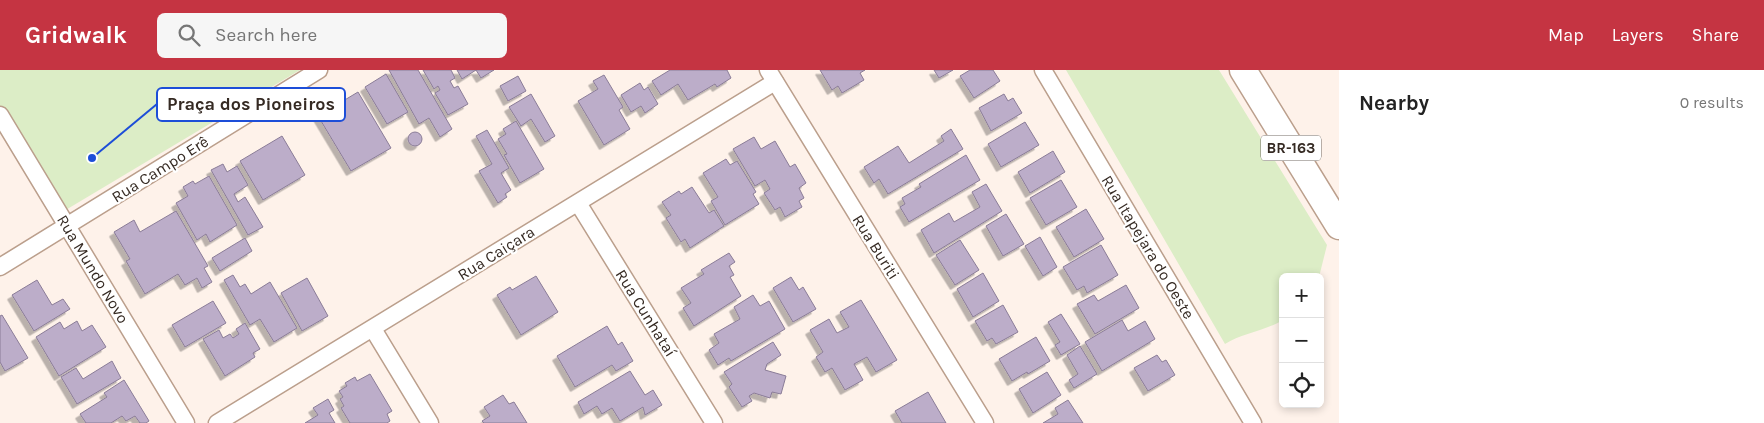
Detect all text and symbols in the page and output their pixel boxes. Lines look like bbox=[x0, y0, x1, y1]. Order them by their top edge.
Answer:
search box bbox=[157, 13, 507, 58]
text: Gridwalk bbox=[25, 21, 127, 49]
icon: search bbox=[175, 21, 203, 49]
text: Search here bbox=[215, 24, 317, 46]
text: Map bbox=[1548, 24, 1584, 46]
text: Layers bbox=[1612, 24, 1664, 46]
text: Share bbox=[1692, 24, 1739, 46]
callout: Praça dos Pioneiros bbox=[157, 88, 345, 121]
text: Nearby bbox=[1359, 91, 1429, 115]
text: Praça dos Pioneiros bbox=[167, 93, 335, 115]
text: 0 results bbox=[1680, 93, 1744, 112]
street label: Rua Campo Erê bbox=[108, 132, 212, 206]
road number: BR-163 bbox=[1261, 136, 1321, 160]
street label: Rua Itapejara do Oeste bbox=[1098, 172, 1198, 322]
street label: Rua Mundo Novo bbox=[53, 211, 133, 327]
street label: Rua Buriti bbox=[849, 211, 903, 283]
street label: Rua Caiçara bbox=[454, 222, 538, 284]
street label: Rua Cunhataí bbox=[612, 266, 680, 360]
map controls bbox=[1279, 273, 1324, 408]
button: + bbox=[1279, 273, 1324, 318]
button: − bbox=[1279, 318, 1324, 363]
button: locate bbox=[1279, 363, 1324, 408]

